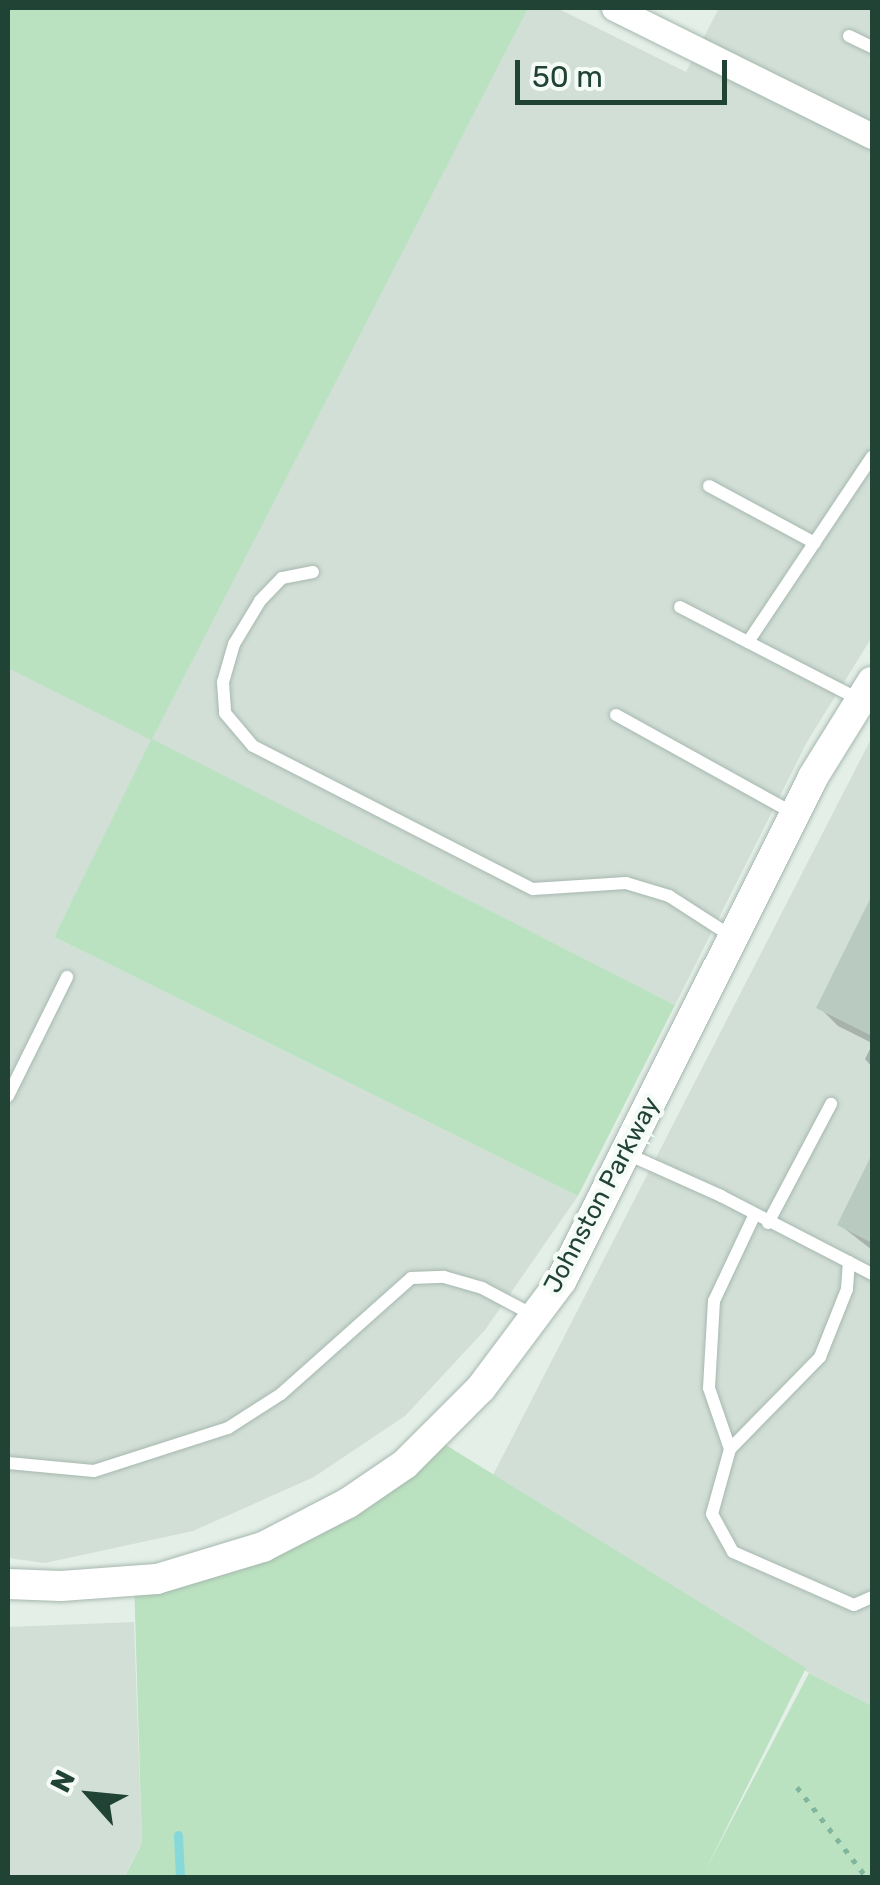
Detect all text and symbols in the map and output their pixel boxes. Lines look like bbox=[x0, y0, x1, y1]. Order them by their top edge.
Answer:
scale bar bbox=[520, 40, 732, 102]
text: 50 m bbox=[532, 59, 603, 95]
street label: Johnston Parkway bbox=[538, 1092, 666, 1298]
north arrow bbox=[40, 1745, 140, 1845]
text: N bbox=[44, 1765, 82, 1798]

